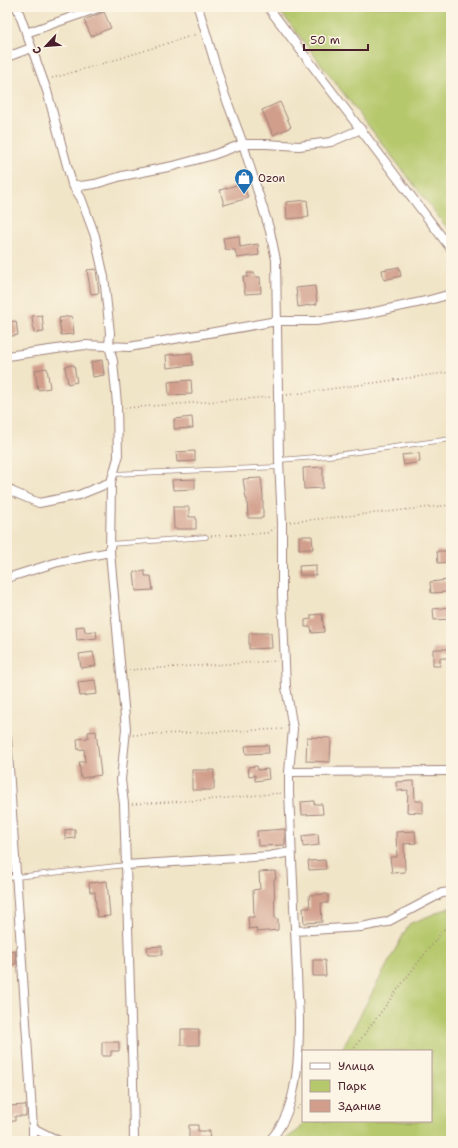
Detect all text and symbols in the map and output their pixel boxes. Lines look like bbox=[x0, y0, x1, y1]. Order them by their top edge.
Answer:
north arrow bbox=[26, 26, 66, 66]
scale bar bbox=[304, 26, 368, 52]
text: 50 m bbox=[310, 32, 340, 48]
text: С bbox=[29, 44, 46, 56]
shop icon: Ozon bbox=[233, 167, 255, 195]
place label: Ozon bbox=[258, 171, 286, 186]
legend bbox=[302, 1050, 432, 1122]
text: Улица bbox=[338, 1058, 375, 1074]
text: Парк bbox=[338, 1078, 367, 1094]
text: Здание bbox=[338, 1098, 382, 1114]

